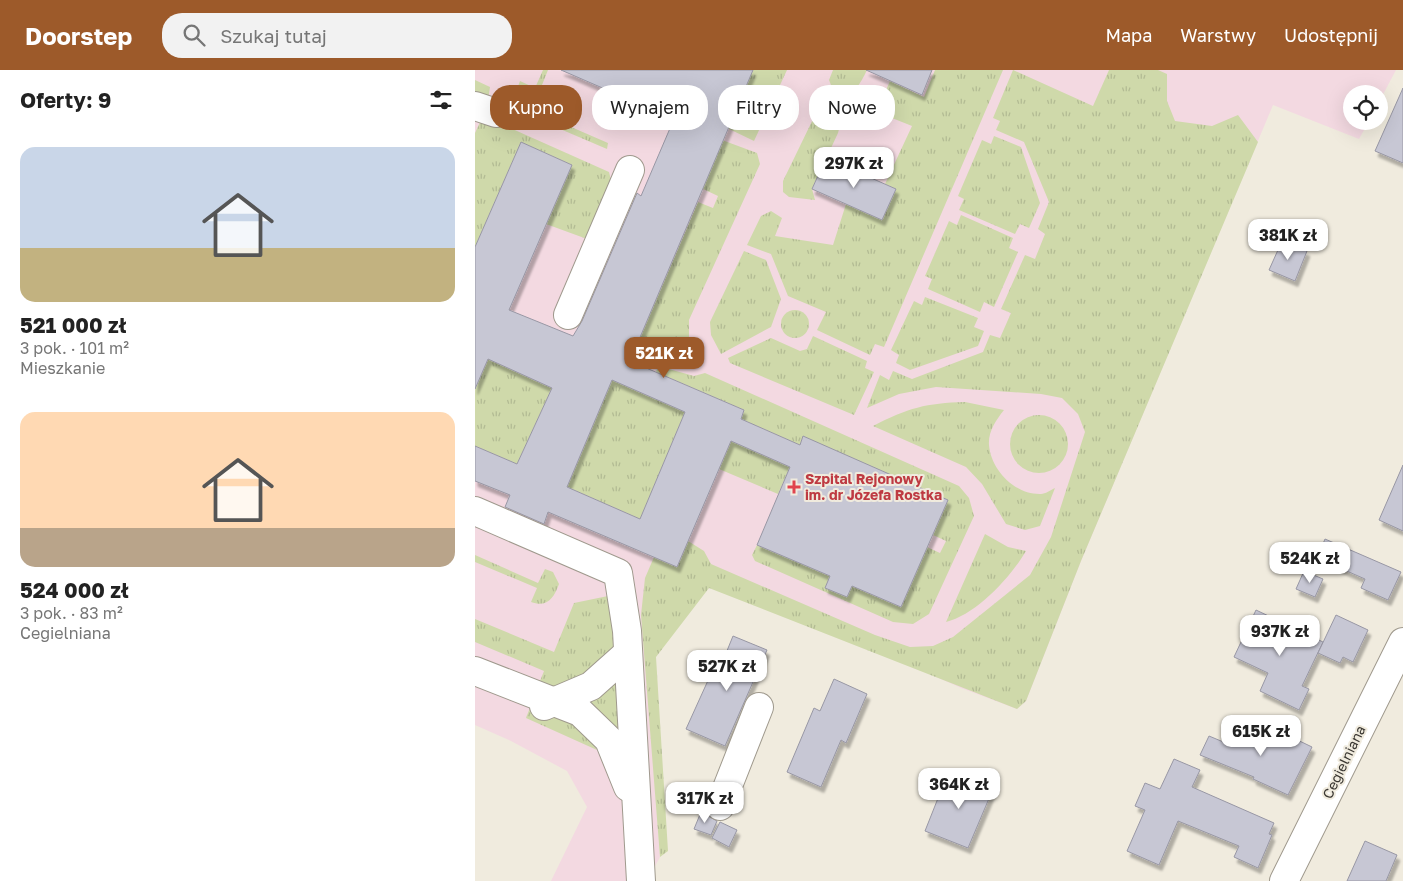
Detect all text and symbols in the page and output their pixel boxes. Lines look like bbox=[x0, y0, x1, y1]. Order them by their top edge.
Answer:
search box bbox=[162, 13, 512, 58]
text: Doorstep bbox=[25, 21, 132, 50]
icon: search bbox=[180, 21, 208, 49]
text: Szukaj tutaj bbox=[220, 24, 327, 47]
text: Mapa bbox=[1105, 24, 1152, 46]
text: Warstwy bbox=[1180, 24, 1256, 46]
text: Udostępnij bbox=[1284, 24, 1378, 46]
chip: Kupno bbox=[490, 85, 582, 130]
chip: Wynajem bbox=[592, 85, 708, 130]
chip: Filtry bbox=[718, 85, 799, 130]
chip: Nowe bbox=[809, 85, 895, 130]
map controls bbox=[1343, 85, 1388, 130]
button: locate bbox=[1343, 85, 1388, 130]
icon: filters bbox=[427, 86, 455, 114]
text: Oferty: 9 bbox=[20, 87, 111, 113]
pin: 297K zł bbox=[808, 146, 900, 189]
text: 297K zł bbox=[825, 153, 883, 173]
icon: home bbox=[193, 180, 283, 270]
pin: 381K zł bbox=[1242, 218, 1334, 261]
text: 381K zł bbox=[1259, 225, 1317, 245]
text: 521 000 zł bbox=[20, 312, 126, 338]
pin: 521K zł bbox=[618, 336, 710, 379]
text: 3 pok. · 101 m² bbox=[20, 338, 129, 358]
text: 521K zł bbox=[635, 343, 693, 363]
text: Mieszkanie bbox=[20, 358, 105, 378]
icon: home bbox=[193, 445, 283, 535]
place label: Szpital Rejonowy im. dr Józefa Rostka bbox=[805, 470, 942, 503]
marker: Szpital Rejonowy im. dr Józefa Rostka bbox=[787, 480, 801, 494]
pin: 524K zł bbox=[1264, 542, 1356, 584]
text: 524K zł bbox=[1280, 548, 1340, 568]
text: 524 000 zł bbox=[20, 577, 129, 603]
text: 3 pok. · 83 m² bbox=[20, 603, 123, 623]
pin: 937K zł bbox=[1234, 614, 1326, 657]
text: 937K zł bbox=[1251, 621, 1309, 641]
text: Cegielniana bbox=[20, 623, 111, 643]
pin: 527K zł bbox=[681, 650, 773, 692]
text: 527K zł bbox=[698, 656, 756, 676]
pin: 615K zł bbox=[1215, 714, 1307, 757]
text: 615K zł bbox=[1232, 721, 1290, 741]
street label: Cegielniana bbox=[1319, 722, 1369, 801]
pin: 364K zł bbox=[913, 768, 1005, 810]
text: 364K zł bbox=[929, 774, 989, 794]
pin: 317K zł bbox=[659, 782, 751, 824]
text: 317K zł bbox=[677, 788, 733, 808]

